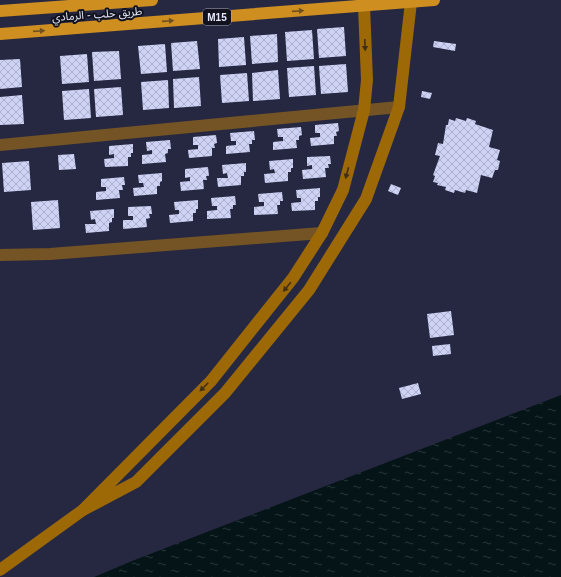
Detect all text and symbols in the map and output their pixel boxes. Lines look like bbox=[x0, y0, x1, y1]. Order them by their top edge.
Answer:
street label: طريق حلب - الرمادي bbox=[52, 5, 143, 27]
one-way arrow bbox=[292, 8, 304, 15]
road number: M15 bbox=[203, 9, 231, 25]
one-way arrow bbox=[162, 18, 175, 25]
one-way arrow bbox=[33, 28, 45, 35]
one-way arrow bbox=[362, 39, 369, 51]
one-way arrow bbox=[344, 167, 350, 179]
one-way arrow bbox=[282, 281, 291, 292]
one-way arrow bbox=[199, 382, 209, 392]

